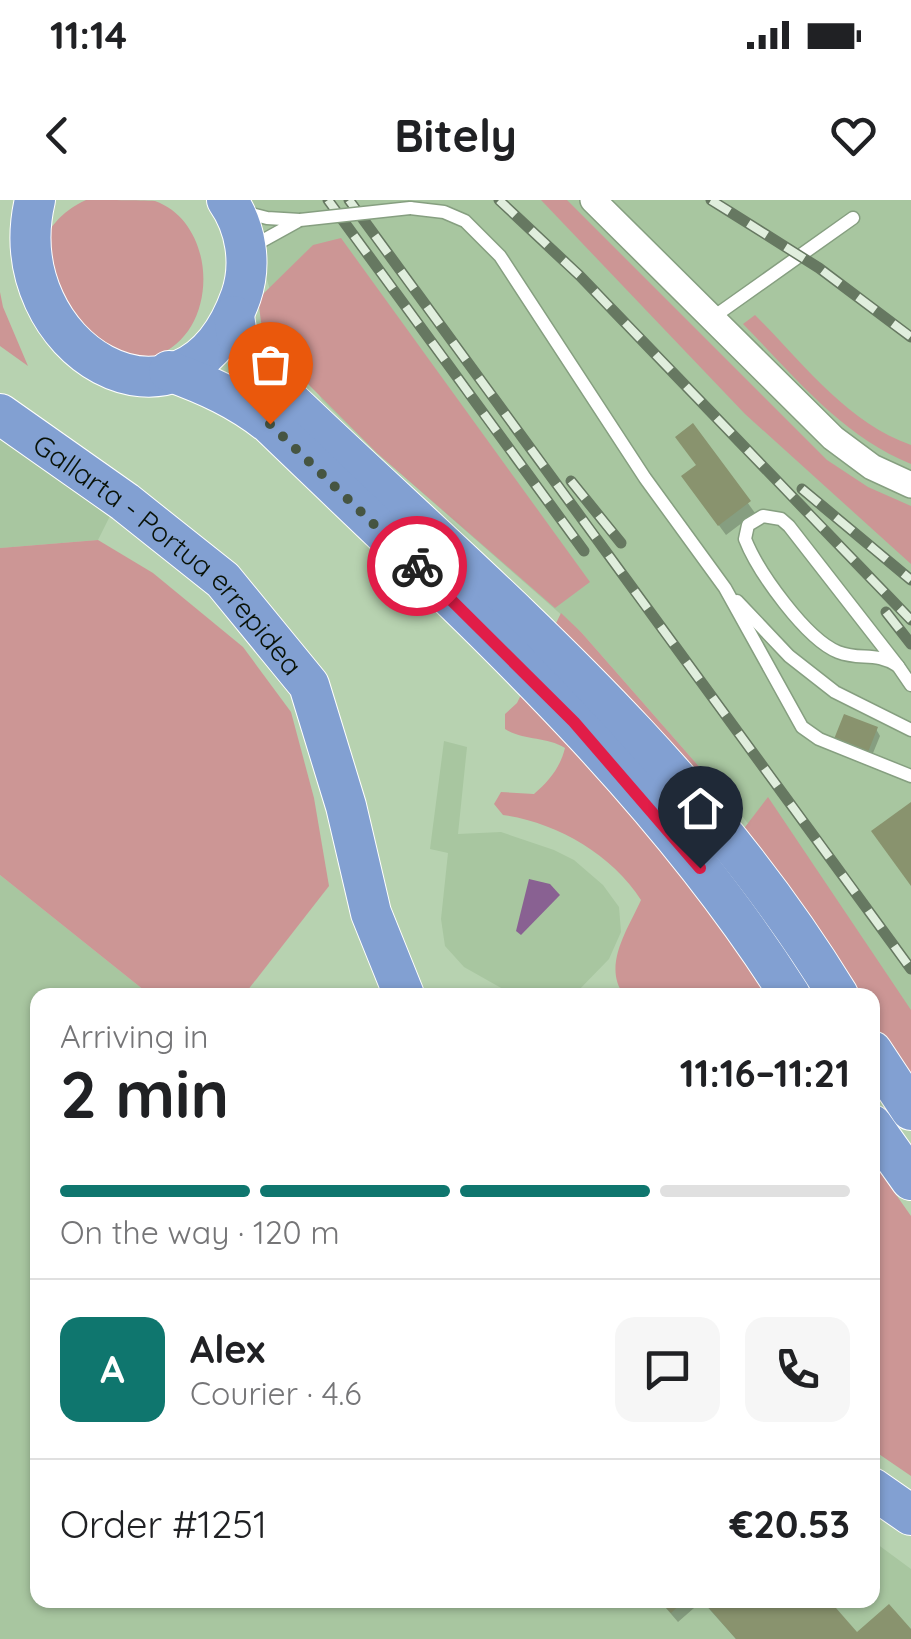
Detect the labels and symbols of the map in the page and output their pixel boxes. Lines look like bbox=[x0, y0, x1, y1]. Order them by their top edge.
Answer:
pin bbox=[228, 322, 313, 425]
street label: Gallarta - Portua errepidea bbox=[27, 426, 311, 681]
courier bbox=[367, 516, 467, 616]
pin bbox=[658, 766, 743, 869]

